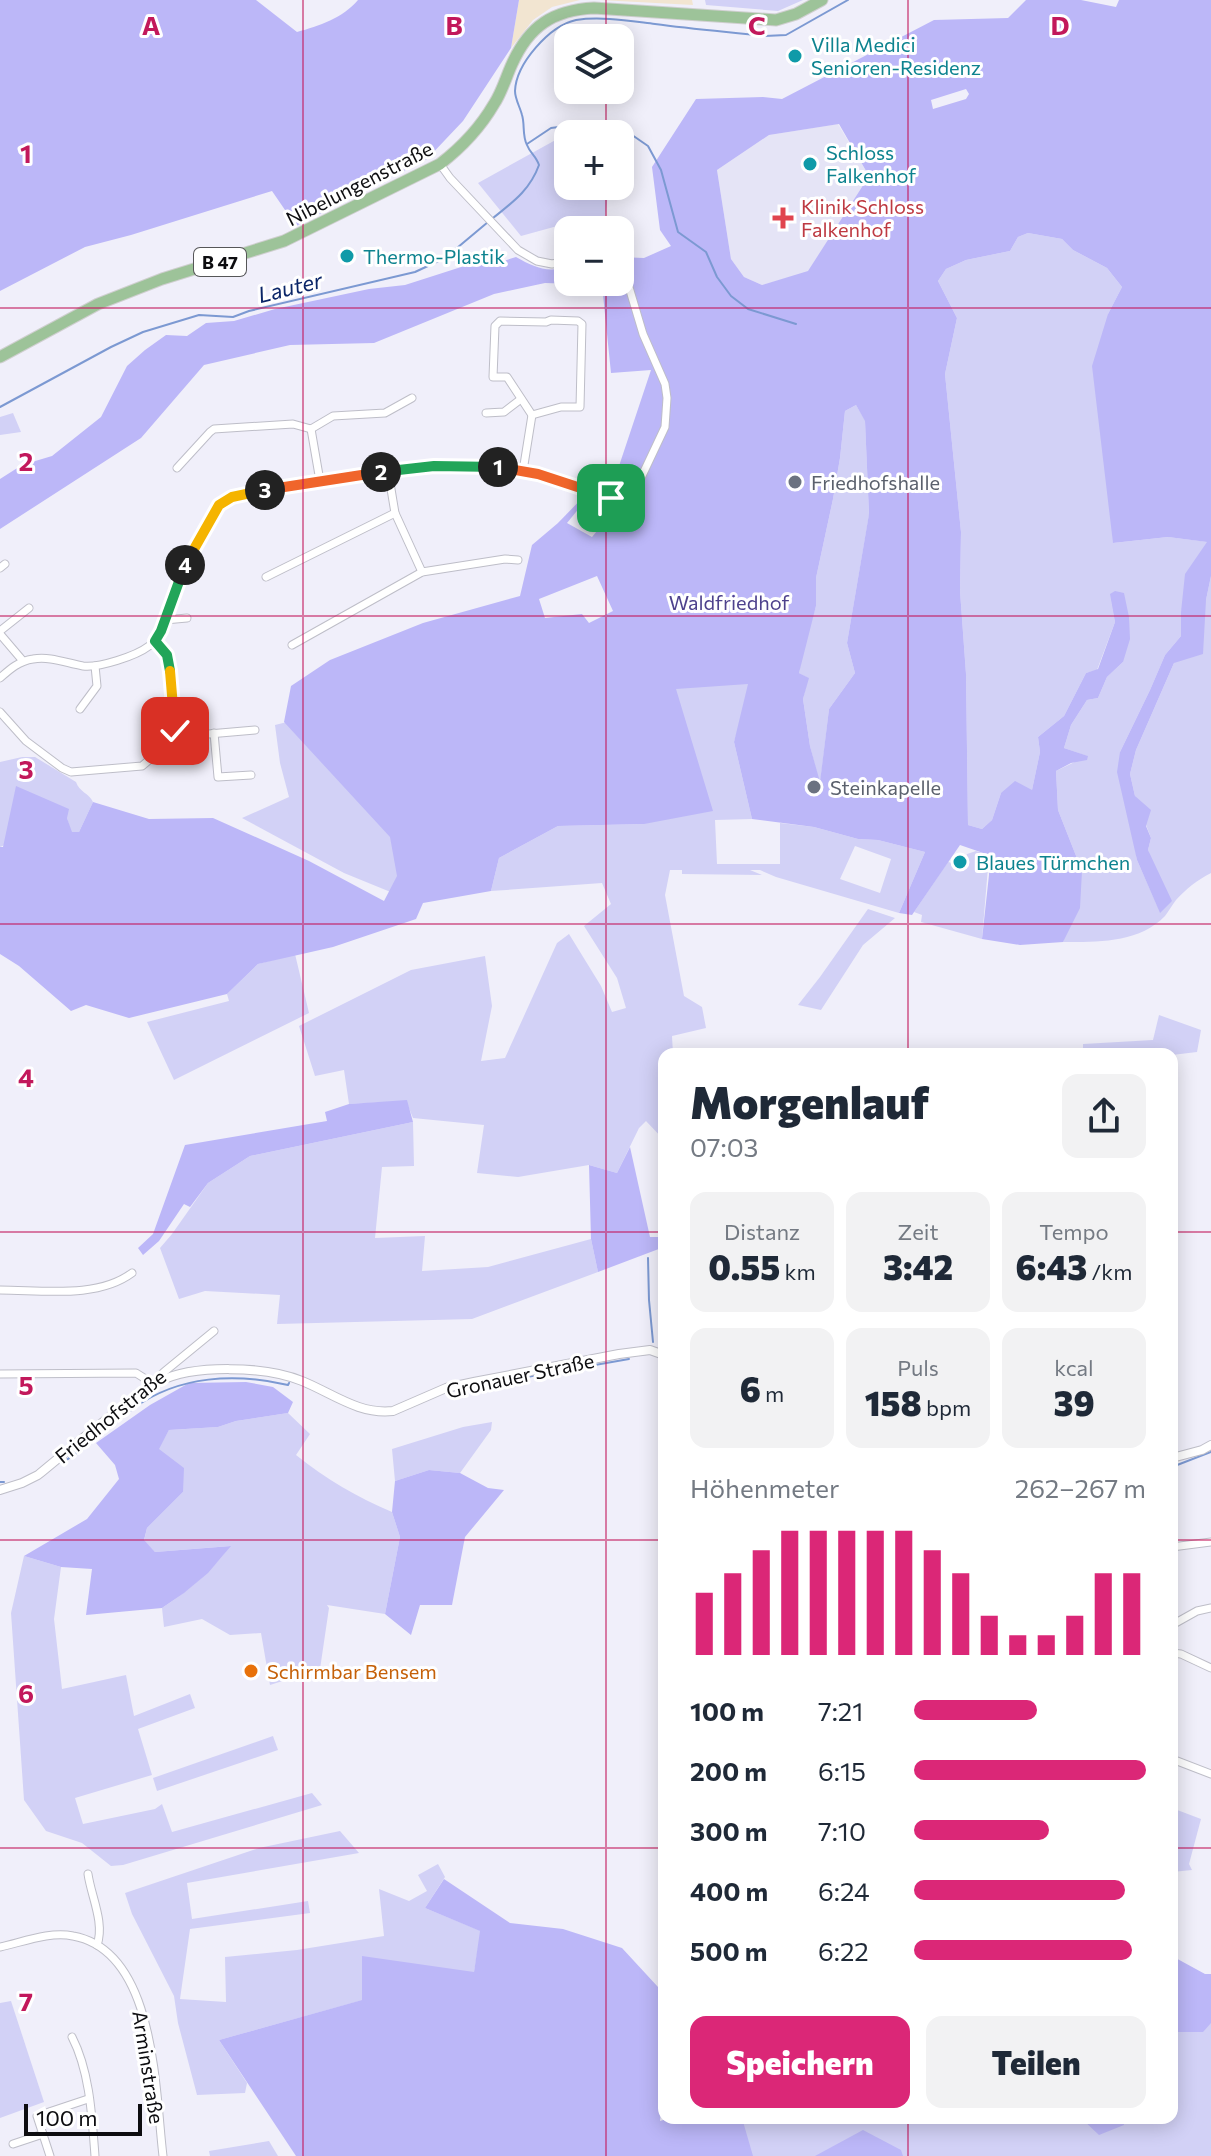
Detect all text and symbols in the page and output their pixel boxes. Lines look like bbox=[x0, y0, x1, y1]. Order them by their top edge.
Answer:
text: A bbox=[142, 9, 161, 40]
text: B bbox=[445, 9, 463, 40]
text: C bbox=[748, 9, 766, 40]
text: D bbox=[1050, 9, 1070, 40]
map controls bbox=[554, 24, 634, 296]
button: layers bbox=[554, 24, 634, 104]
place label: Villa Medici Senioren-Residenz bbox=[811, 32, 981, 79]
marker: Villa Medici Senioren-Residenz bbox=[786, 47, 804, 65]
button: + bbox=[554, 120, 634, 200]
street label: Nibelungenstraße bbox=[282, 136, 436, 230]
text: 1 bbox=[20, 137, 32, 168]
place label: Schloss Falkenhof bbox=[826, 140, 916, 187]
marker: Schloss Falkenhof bbox=[801, 155, 819, 173]
place label: Klinik Schloss Falkenhof bbox=[801, 194, 924, 241]
marker: Klinik Schloss Falkenhof bbox=[772, 207, 794, 229]
button: − bbox=[554, 216, 634, 296]
place label: Thermo-Plastik bbox=[363, 244, 505, 268]
marker: Thermo-Plastik bbox=[338, 247, 356, 265]
road number: B 47 bbox=[194, 248, 246, 276]
water label: Lauter bbox=[255, 266, 326, 308]
text: 2 bbox=[19, 445, 33, 476]
pin: 1 bbox=[478, 447, 518, 487]
pin: 2 bbox=[361, 452, 401, 492]
text: 1 bbox=[493, 453, 503, 480]
text: 2 bbox=[375, 458, 387, 485]
pin bbox=[577, 464, 645, 532]
pin: 3 bbox=[245, 470, 285, 510]
place label: Friedhofshalle bbox=[811, 470, 940, 494]
marker: Friedhofshalle bbox=[786, 473, 804, 491]
text: 3 bbox=[259, 476, 271, 503]
icon: arrive bbox=[589, 476, 633, 520]
pin: 4 bbox=[165, 545, 205, 585]
text: 4 bbox=[178, 551, 192, 578]
park label: Waldfriedhof bbox=[669, 590, 789, 614]
pin bbox=[141, 697, 209, 765]
icon: check bbox=[153, 709, 197, 753]
text: 3 bbox=[18, 753, 34, 784]
place label: Steinkapelle bbox=[830, 775, 941, 799]
marker: Steinkapelle bbox=[805, 778, 823, 796]
place label: Blaues Türmchen bbox=[976, 850, 1130, 874]
marker: Blaues Türmchen bbox=[951, 853, 969, 871]
text: 4 bbox=[18, 1061, 34, 1092]
text: Morgenlauf bbox=[690, 1074, 929, 1128]
button: share bbox=[1062, 1074, 1146, 1158]
text: 07:03 bbox=[690, 1131, 758, 1162]
text: Distanz bbox=[724, 1218, 800, 1245]
text: Zeit bbox=[897, 1218, 939, 1245]
text: Tempo bbox=[1039, 1218, 1109, 1245]
text: 0.55 bbox=[708, 1245, 780, 1287]
text: 3:42 bbox=[883, 1245, 953, 1287]
text: 6:43 bbox=[1016, 1245, 1087, 1287]
text: km bbox=[780, 1258, 816, 1285]
text: /km bbox=[1087, 1258, 1132, 1285]
street label: Gronauer Straße bbox=[444, 1348, 596, 1402]
text: Puls bbox=[897, 1354, 939, 1381]
text: kcal bbox=[1054, 1354, 1094, 1381]
street label: Friedhofstraße bbox=[50, 1364, 170, 1468]
text: 6 bbox=[740, 1367, 761, 1409]
text: 5 bbox=[18, 1369, 34, 1400]
text: m bbox=[761, 1380, 784, 1407]
text: 158 bbox=[865, 1381, 922, 1423]
text: 39 bbox=[1053, 1381, 1095, 1423]
text: bpm bbox=[922, 1394, 971, 1421]
text: Höhenmeter bbox=[690, 1472, 839, 1503]
text: 262–267 m bbox=[1015, 1472, 1146, 1503]
place label: Schirmbar Bensem bbox=[267, 1659, 437, 1683]
marker: Schirmbar Bensem bbox=[242, 1662, 260, 1680]
text: 6 bbox=[18, 1677, 34, 1708]
text: 100 m bbox=[690, 1695, 764, 1726]
text: 7:21 bbox=[818, 1695, 863, 1726]
text: 200 m bbox=[690, 1755, 767, 1786]
text: 6:15 bbox=[818, 1755, 866, 1786]
text: 300 m bbox=[690, 1815, 767, 1846]
text: 7:10 bbox=[818, 1815, 866, 1846]
text: 400 m bbox=[690, 1875, 768, 1906]
text: 6:24 bbox=[818, 1875, 870, 1906]
text: 500 m bbox=[690, 1935, 767, 1966]
text: 6:22 bbox=[818, 1935, 869, 1966]
text: 7 bbox=[19, 1985, 33, 2016]
street label: Arminstraße bbox=[128, 2009, 170, 2125]
button: Speichern bbox=[690, 2016, 910, 2108]
button: Teilen bbox=[926, 2016, 1146, 2108]
scale bar bbox=[24, 2100, 142, 2136]
text: 100 m bbox=[36, 2104, 98, 2131]

